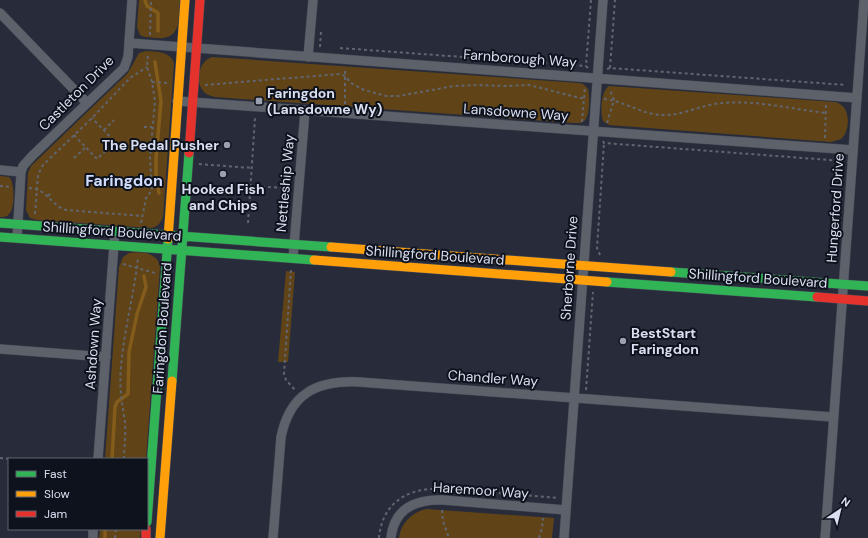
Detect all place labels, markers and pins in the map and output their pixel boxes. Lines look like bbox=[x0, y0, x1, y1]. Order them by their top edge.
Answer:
place label: Faringdon (Lansdowne Wy) bbox=[267, 84, 383, 118]
marker: Faringdon (Lansdowne Wy) bbox=[254, 96, 264, 106]
place label: The Pedal Pusher bbox=[102, 136, 219, 154]
marker: The Pedal Pusher bbox=[222, 140, 232, 150]
marker: Hooked Fish and Chips bbox=[218, 169, 228, 179]
place label: Hooked Fish and Chips bbox=[181, 180, 265, 214]
place label: BestStart Faringdon bbox=[631, 324, 699, 358]
marker: BestStart Faringdon bbox=[618, 336, 628, 346]

